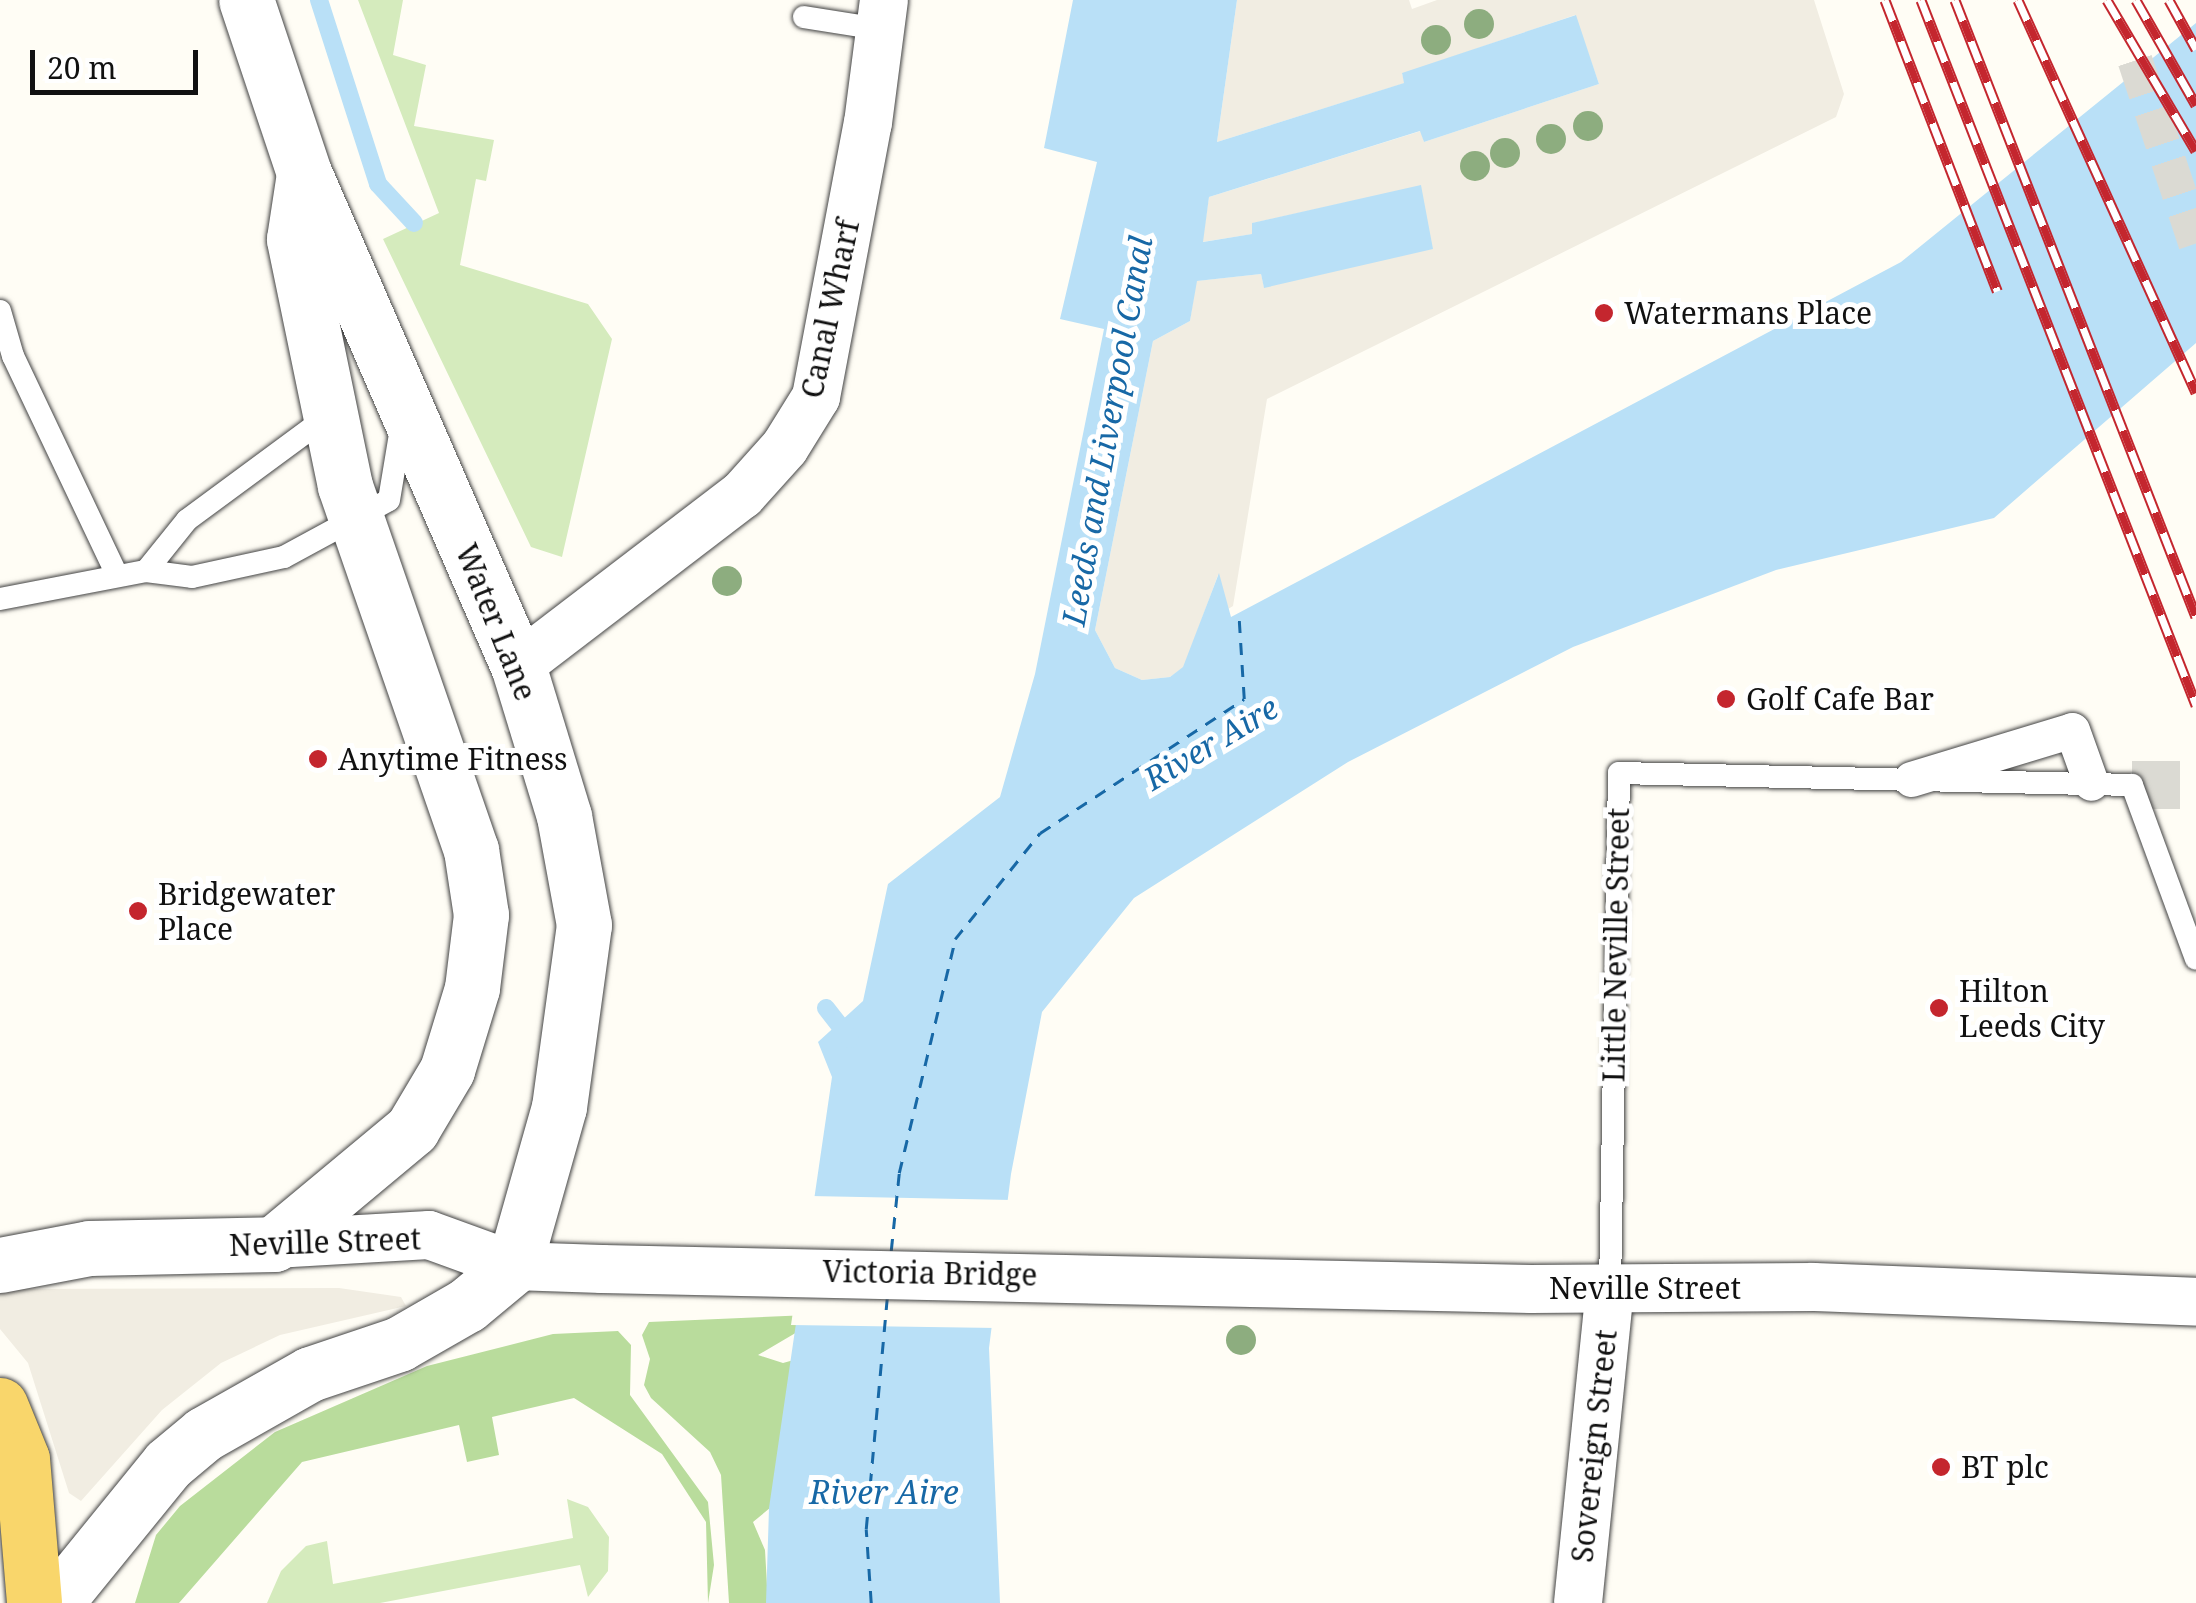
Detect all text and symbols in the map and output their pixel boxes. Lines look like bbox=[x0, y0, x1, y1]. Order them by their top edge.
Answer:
scale bar bbox=[35, 30, 202, 92]
text: 20 m bbox=[47, 47, 117, 88]
street label: Canal Wharf bbox=[794, 217, 866, 401]
water label: Leeds and Liverpool Canal bbox=[1054, 233, 1160, 629]
place label: Watermans Place bbox=[1624, 295, 1872, 331]
marker: Watermans Place bbox=[1593, 302, 1615, 324]
street label: Water Lane bbox=[448, 538, 544, 706]
place label: Golf Cafe Bar bbox=[1746, 681, 1934, 717]
water label: River Aire bbox=[1137, 688, 1285, 798]
marker: Golf Cafe Bar bbox=[1715, 688, 1737, 710]
place label: Anytime Fitness bbox=[338, 741, 568, 777]
marker: Anytime Fitness bbox=[307, 748, 329, 770]
street label: Little Neville Street bbox=[1596, 807, 1636, 1083]
place label: Bridgewater Place bbox=[158, 876, 335, 946]
marker: Bridgewater Place bbox=[127, 900, 149, 922]
place label: Hilton Leeds City bbox=[1959, 973, 2105, 1044]
marker: Hilton Leeds City bbox=[1928, 997, 1950, 1019]
street label: Neville Street bbox=[228, 1221, 422, 1263]
street label: Victoria Bridge bbox=[822, 1253, 1038, 1293]
street label: Neville Street bbox=[1549, 1270, 1741, 1306]
street label: Sovereign Street bbox=[1564, 1328, 1624, 1564]
place label: BT plc bbox=[1961, 1449, 2049, 1485]
marker: BT plc bbox=[1930, 1456, 1952, 1478]
water label: River Aire bbox=[809, 1473, 959, 1511]

